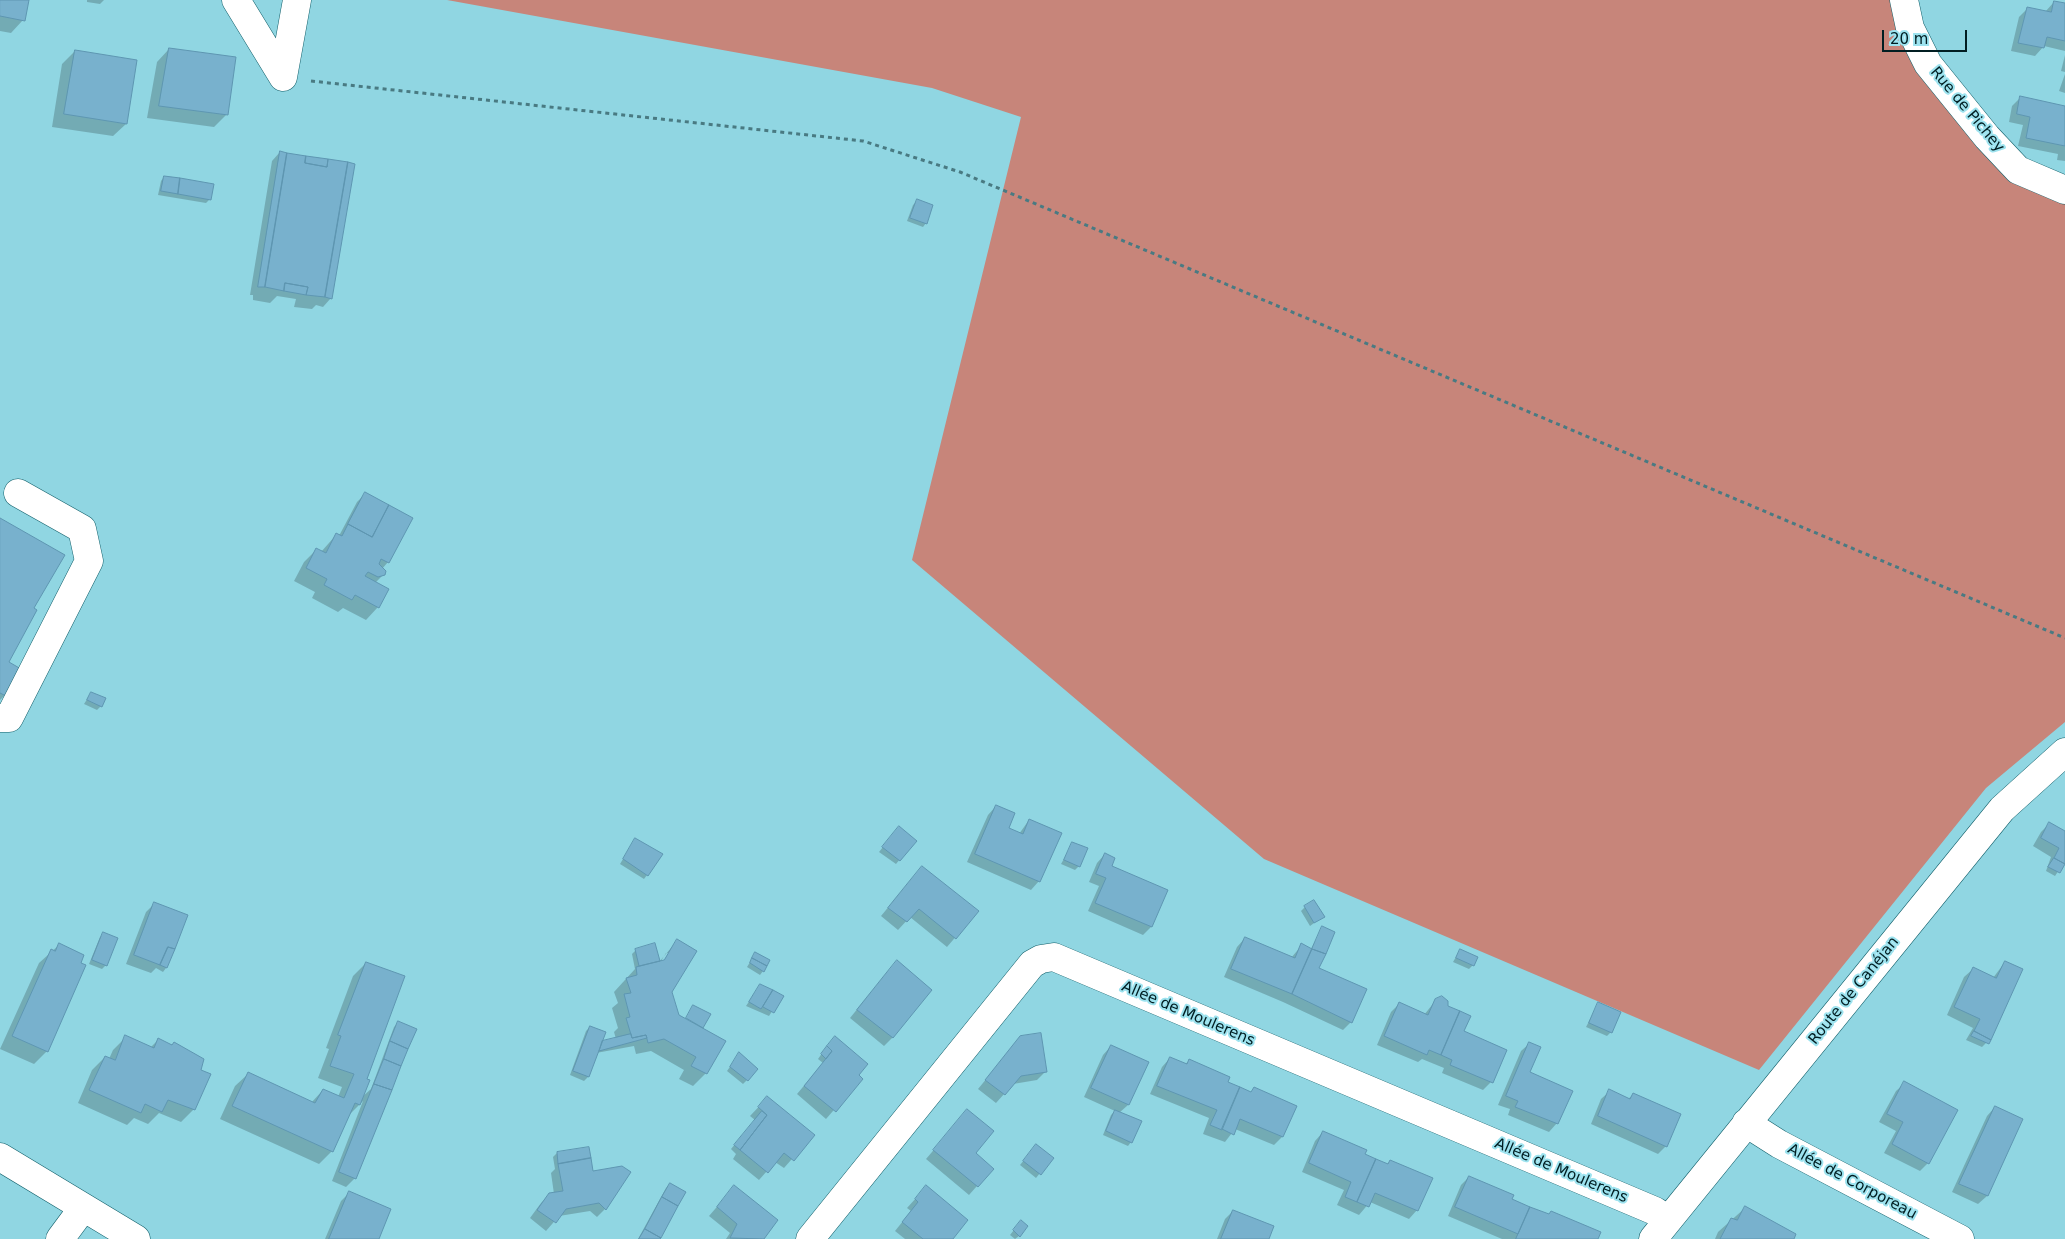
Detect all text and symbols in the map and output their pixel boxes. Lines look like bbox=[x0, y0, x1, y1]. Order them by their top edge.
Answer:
scale bar bbox=[1885, 20, 1970, 52]
text: 20 m bbox=[1890, 30, 1928, 48]
street label: Rue de Pichey bbox=[1926, 64, 2008, 156]
street label: Route de Canéjan bbox=[1805, 934, 1903, 1048]
street label: Allée de Moulerens bbox=[1119, 978, 1257, 1050]
street label: Allée de Moulerens bbox=[1492, 1135, 1630, 1207]
street label: Allée de Corporeau bbox=[1784, 1140, 1920, 1224]

